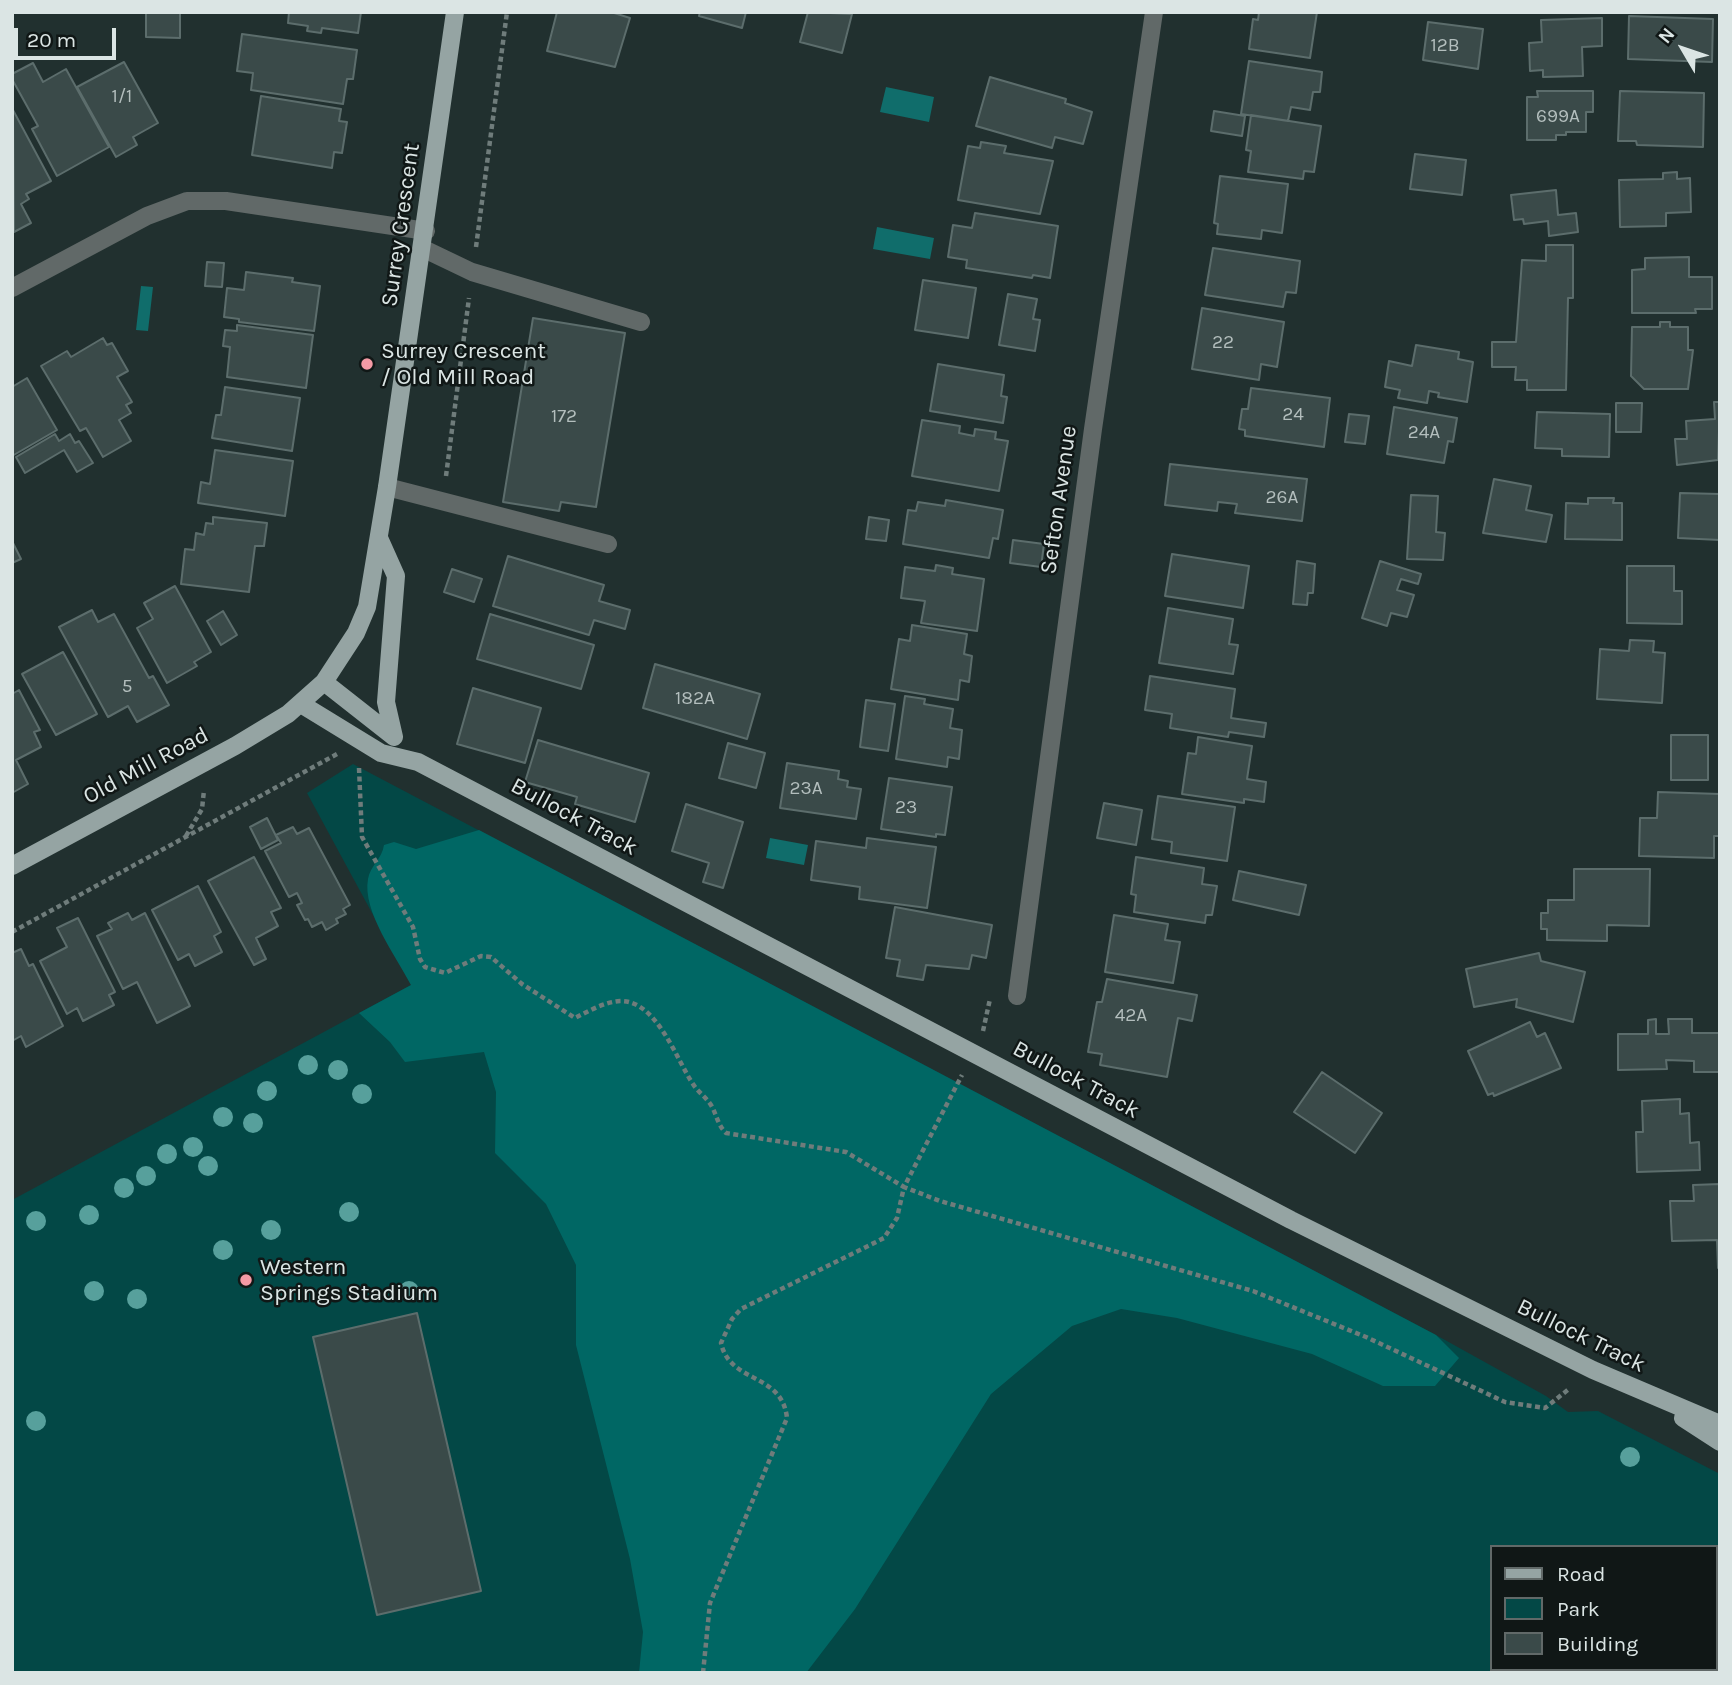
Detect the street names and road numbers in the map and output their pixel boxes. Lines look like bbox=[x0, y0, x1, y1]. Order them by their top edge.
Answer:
street label: Surrey Crescent bbox=[376, 141, 426, 309]
street label: Sefton Avenue bbox=[1035, 424, 1083, 576]
street label: Old Mill Road bbox=[79, 721, 213, 811]
street label: Bullock Track bbox=[506, 772, 642, 862]
street label: Bullock Track bbox=[1008, 1035, 1144, 1125]
street label: Bullock Track bbox=[1512, 1293, 1650, 1379]

